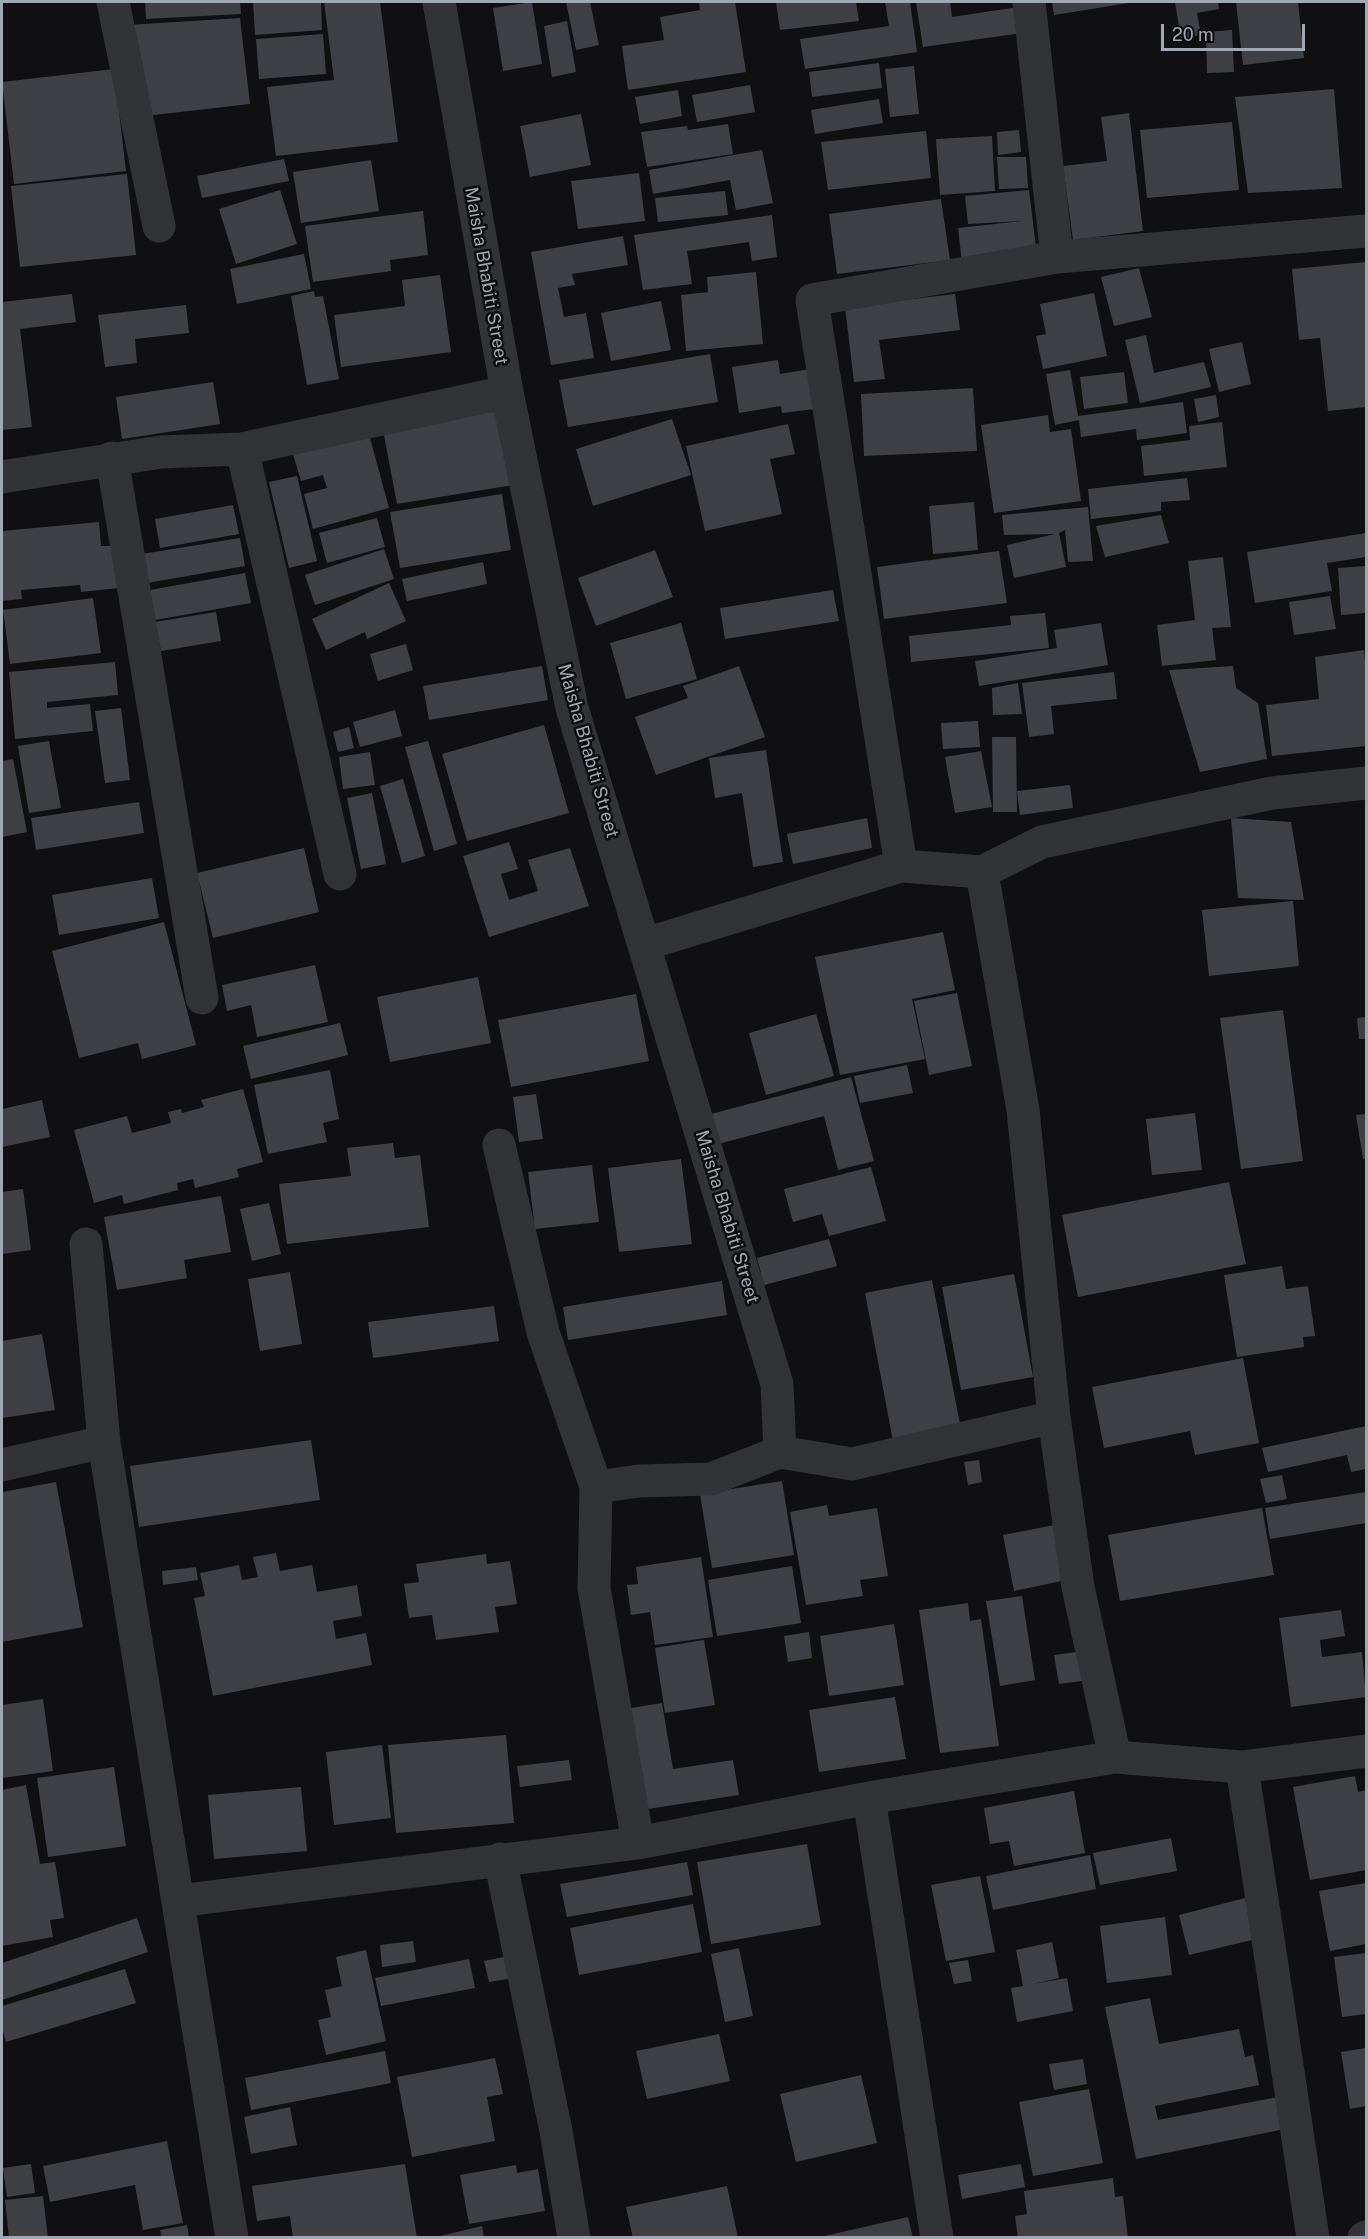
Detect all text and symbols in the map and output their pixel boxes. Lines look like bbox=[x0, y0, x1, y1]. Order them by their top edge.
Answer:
scale bar bbox=[1164, 12, 1308, 50]
text: 20 m bbox=[1172, 24, 1214, 45]
street label: Maisha Bhabiti Street bbox=[460, 185, 512, 367]
street label: Maisha Bhabiti Street bbox=[553, 661, 623, 841]
street label: Maisha Bhabiti Street bbox=[690, 1128, 764, 1306]

